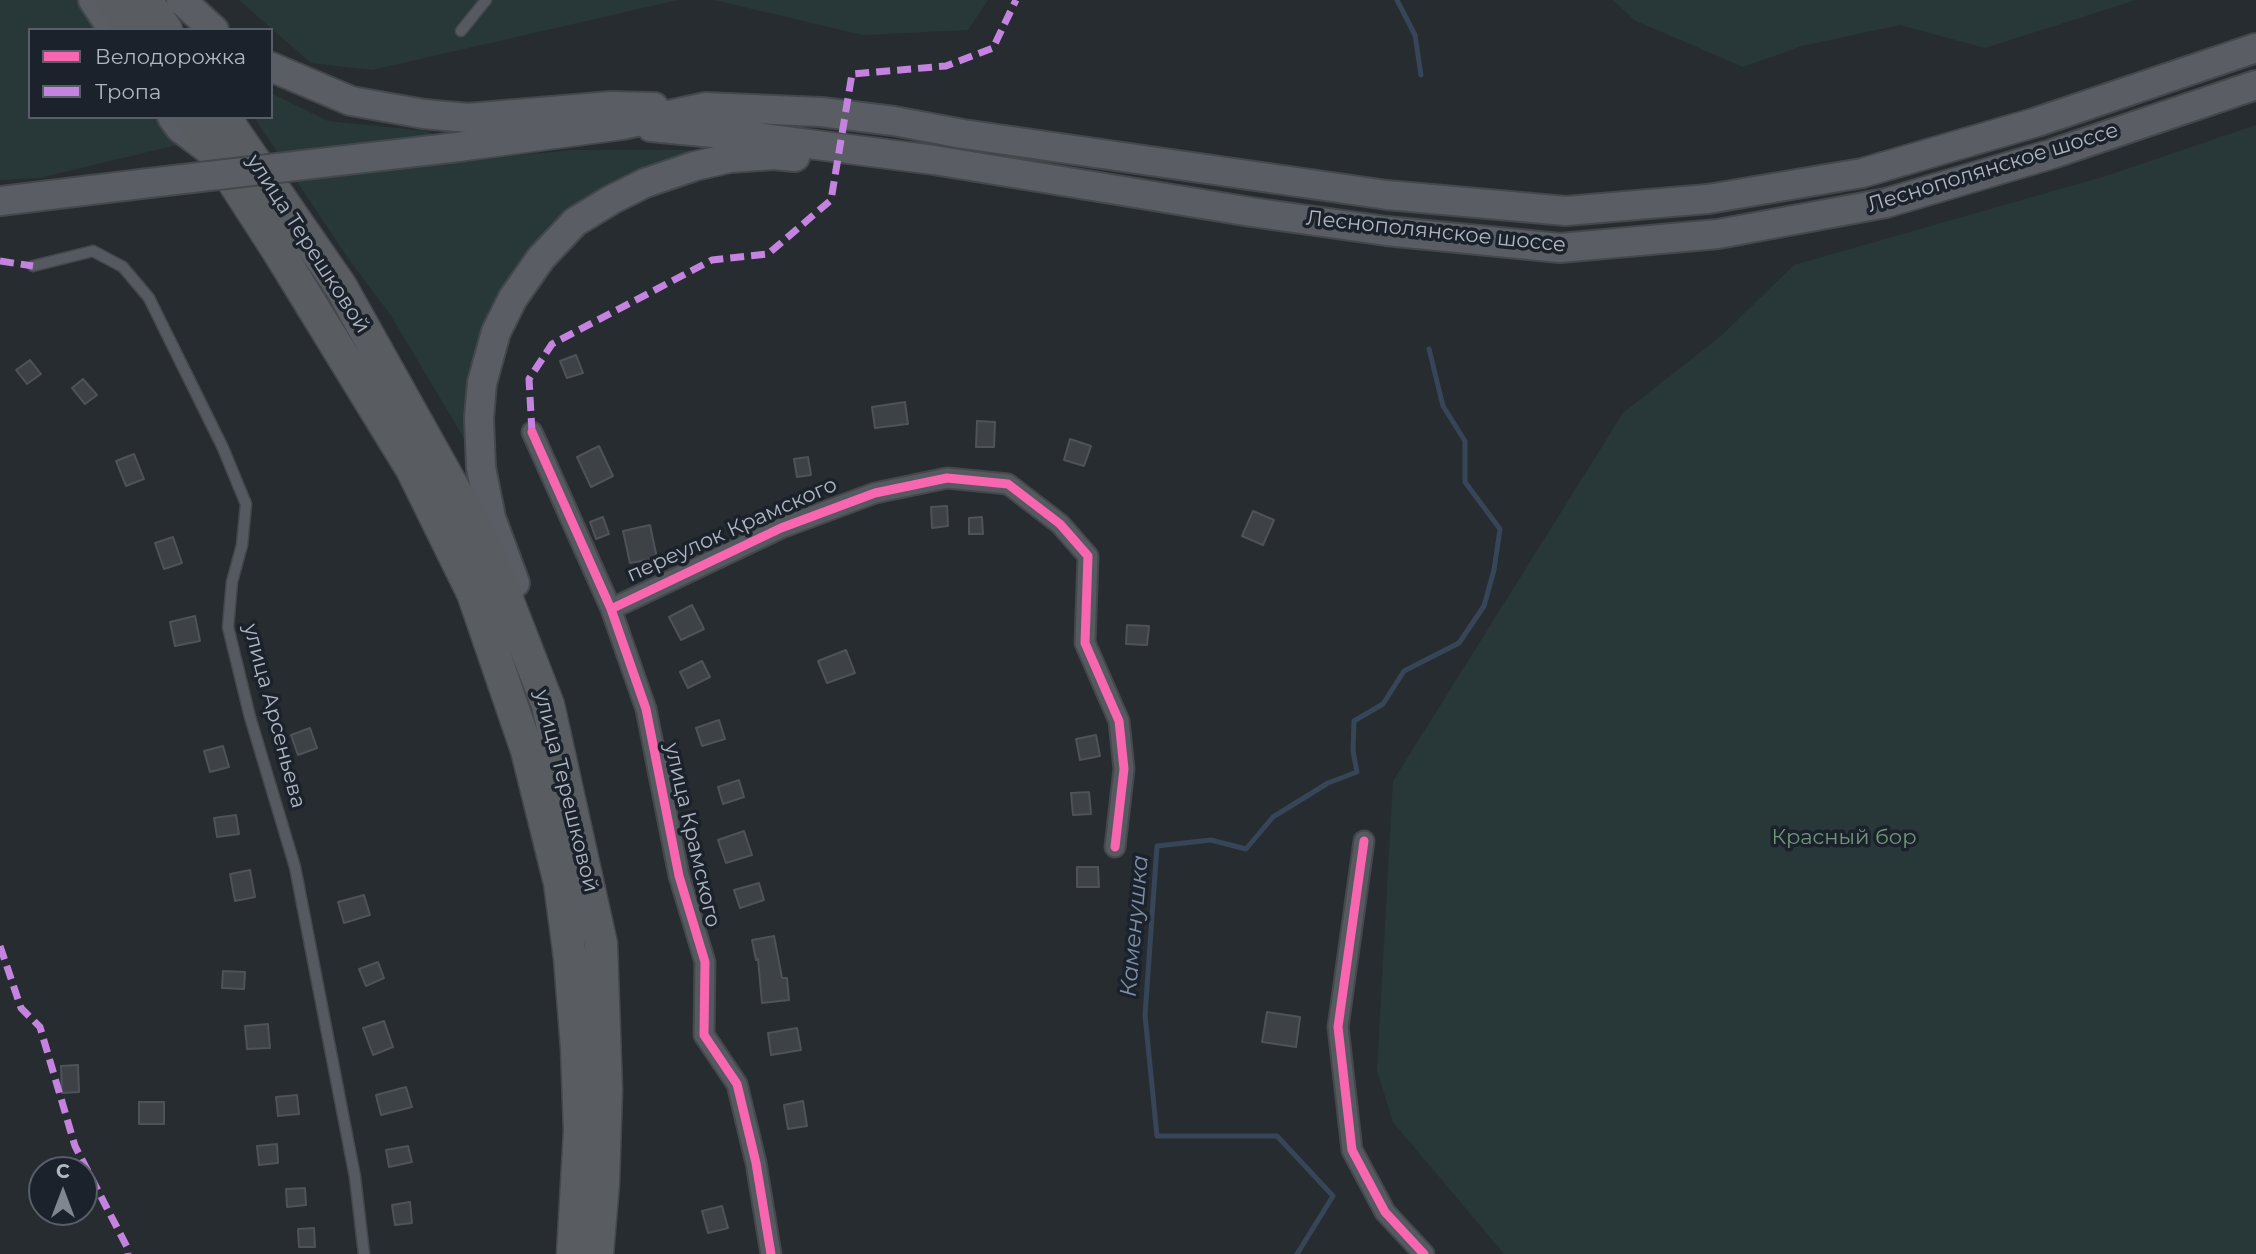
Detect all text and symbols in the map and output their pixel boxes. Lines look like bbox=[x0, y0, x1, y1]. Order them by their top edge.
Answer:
legend bbox=[28, 28, 273, 119]
text: Велодорожка bbox=[95, 44, 246, 69]
text: Тропа bbox=[95, 79, 161, 104]
street label: Леснополянское шоссе bbox=[1865, 118, 2121, 218]
street label: улица Терешковой bbox=[241, 150, 375, 338]
street label: Леснополянское шоссе bbox=[1305, 206, 1567, 258]
street label: переулок Крамского bbox=[623, 472, 841, 588]
street label: улица Арсеньева bbox=[237, 621, 311, 811]
street label: улица Терешковой bbox=[529, 687, 603, 895]
street label: улица Крамского bbox=[659, 740, 725, 930]
park label: Красный бор bbox=[1771, 825, 1917, 851]
water label: Каменушка bbox=[1115, 854, 1155, 998]
north arrow bbox=[28, 1156, 98, 1226]
text: С bbox=[56, 1160, 70, 1183]

